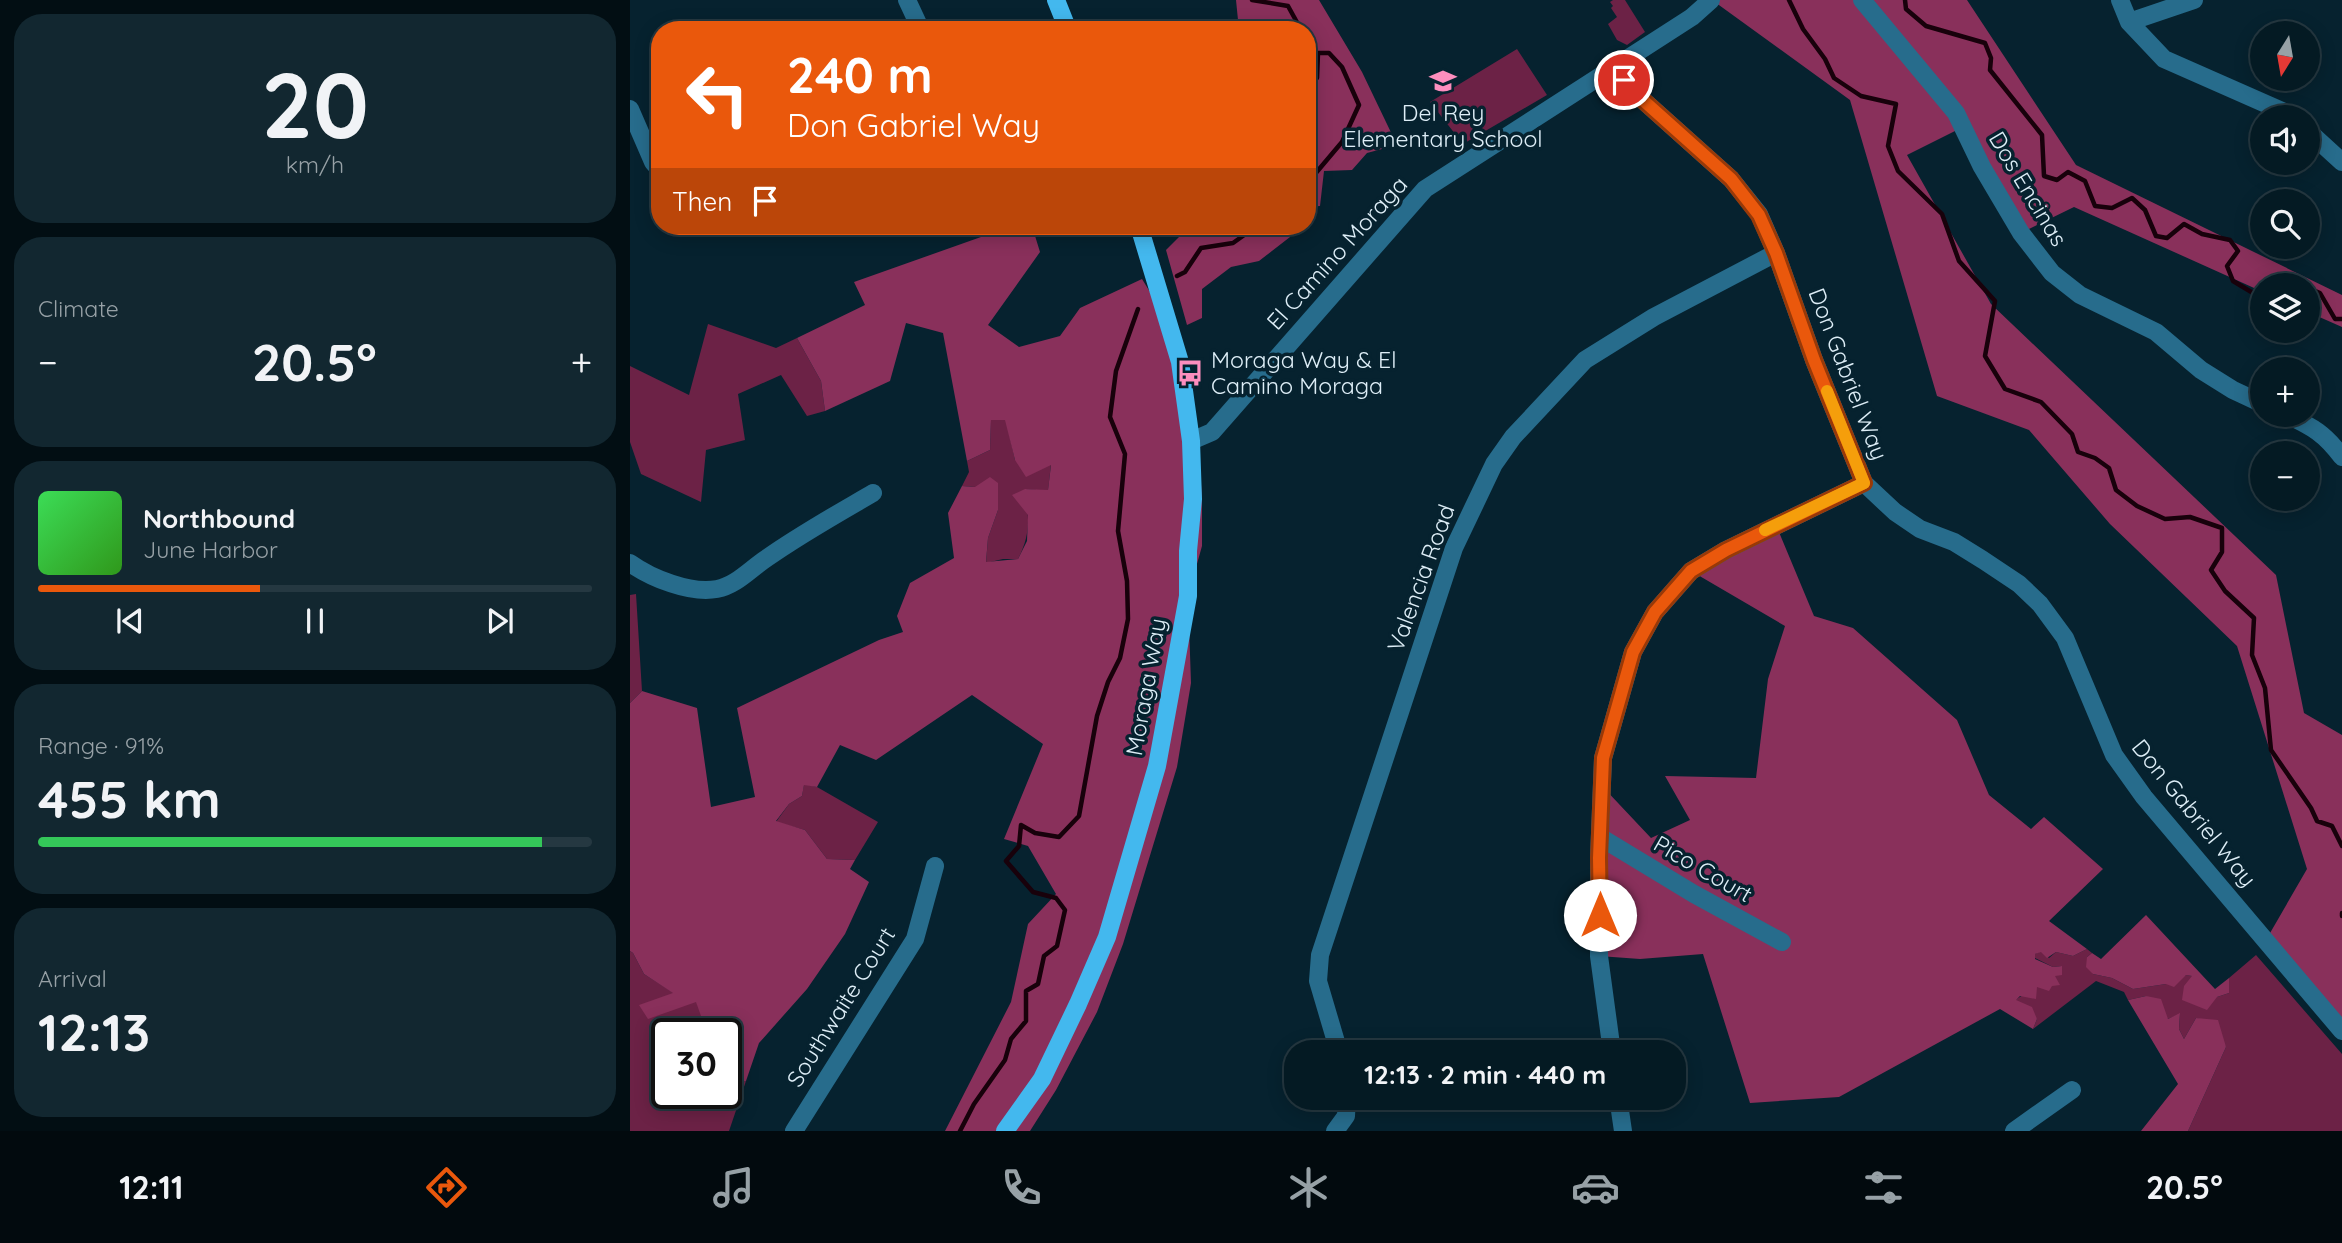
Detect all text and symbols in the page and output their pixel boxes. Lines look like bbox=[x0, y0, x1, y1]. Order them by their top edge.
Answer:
north arrow bbox=[2250, 21, 2320, 91]
map controls bbox=[2250, 21, 2320, 511]
text: 240 m bbox=[787, 44, 933, 105]
text: 20 bbox=[261, 47, 369, 161]
icon: left bbox=[672, 49, 763, 140]
pin bbox=[1594, 50, 1654, 110]
icon: arrive bbox=[1605, 61, 1643, 99]
school or university icon: Del Rey Elementary School bbox=[1428, 66, 1458, 96]
place label: Del Rey Elementary School bbox=[1343, 98, 1543, 153]
text: Don Gabriel Way bbox=[787, 105, 1040, 145]
button: sound bbox=[2250, 105, 2320, 175]
street label: Dos Encinas bbox=[1983, 126, 2074, 251]
text: km/h bbox=[286, 150, 344, 179]
street label: El Camino Moraga bbox=[1260, 170, 1413, 335]
icon: arrive bbox=[746, 182, 784, 220]
text: Then bbox=[672, 185, 732, 218]
button: search bbox=[2250, 189, 2320, 259]
button: layers bbox=[2250, 273, 2320, 343]
street label: Don Gabriel Way bbox=[1802, 284, 1895, 464]
text: Climate bbox=[38, 294, 119, 323]
text: 20.5° bbox=[252, 329, 377, 394]
text: − bbox=[38, 338, 58, 386]
text: + bbox=[571, 338, 592, 386]
place label: Moraga Way & El Camino Moraga bbox=[1211, 345, 1396, 400]
button: + bbox=[2250, 357, 2320, 427]
bus stop icon: Moraga Way & El Camino Moraga bbox=[1175, 358, 1205, 388]
button: − bbox=[2250, 441, 2320, 511]
street label: Valencia Road bbox=[1380, 500, 1461, 655]
text: Northbound bbox=[143, 502, 295, 535]
text: June Harbor bbox=[143, 535, 278, 564]
icon: previous bbox=[111, 602, 149, 640]
icon: pause bbox=[296, 602, 334, 640]
icon: next bbox=[481, 602, 519, 640]
street label: Moraga Way bbox=[1119, 616, 1172, 758]
text: Range · 91% bbox=[38, 731, 164, 760]
street label: Don Gabriel Way bbox=[2126, 733, 2263, 892]
text: 455 km bbox=[38, 766, 221, 831]
street label: Pico Court bbox=[1649, 829, 1758, 909]
position arrow bbox=[1563, 878, 1637, 952]
street label: Southwaite Court bbox=[780, 921, 901, 1092]
text: Arrival bbox=[38, 964, 107, 993]
text: 12:13 bbox=[38, 999, 150, 1064]
speed limit sign: 30 bbox=[651, 1018, 742, 1109]
text: 12:13 · 2 min · 440 m bbox=[1364, 1058, 1606, 1091]
icon: directions bbox=[422, 1163, 471, 1212]
icon: music bbox=[709, 1163, 758, 1212]
icon: phone bbox=[997, 1163, 1046, 1212]
icon: climate bbox=[1284, 1163, 1333, 1212]
icon: car bbox=[1571, 1163, 1620, 1212]
icon: filters bbox=[1859, 1163, 1908, 1212]
text: 12:11 bbox=[119, 1167, 183, 1207]
text: 20.5° bbox=[2146, 1167, 2223, 1207]

